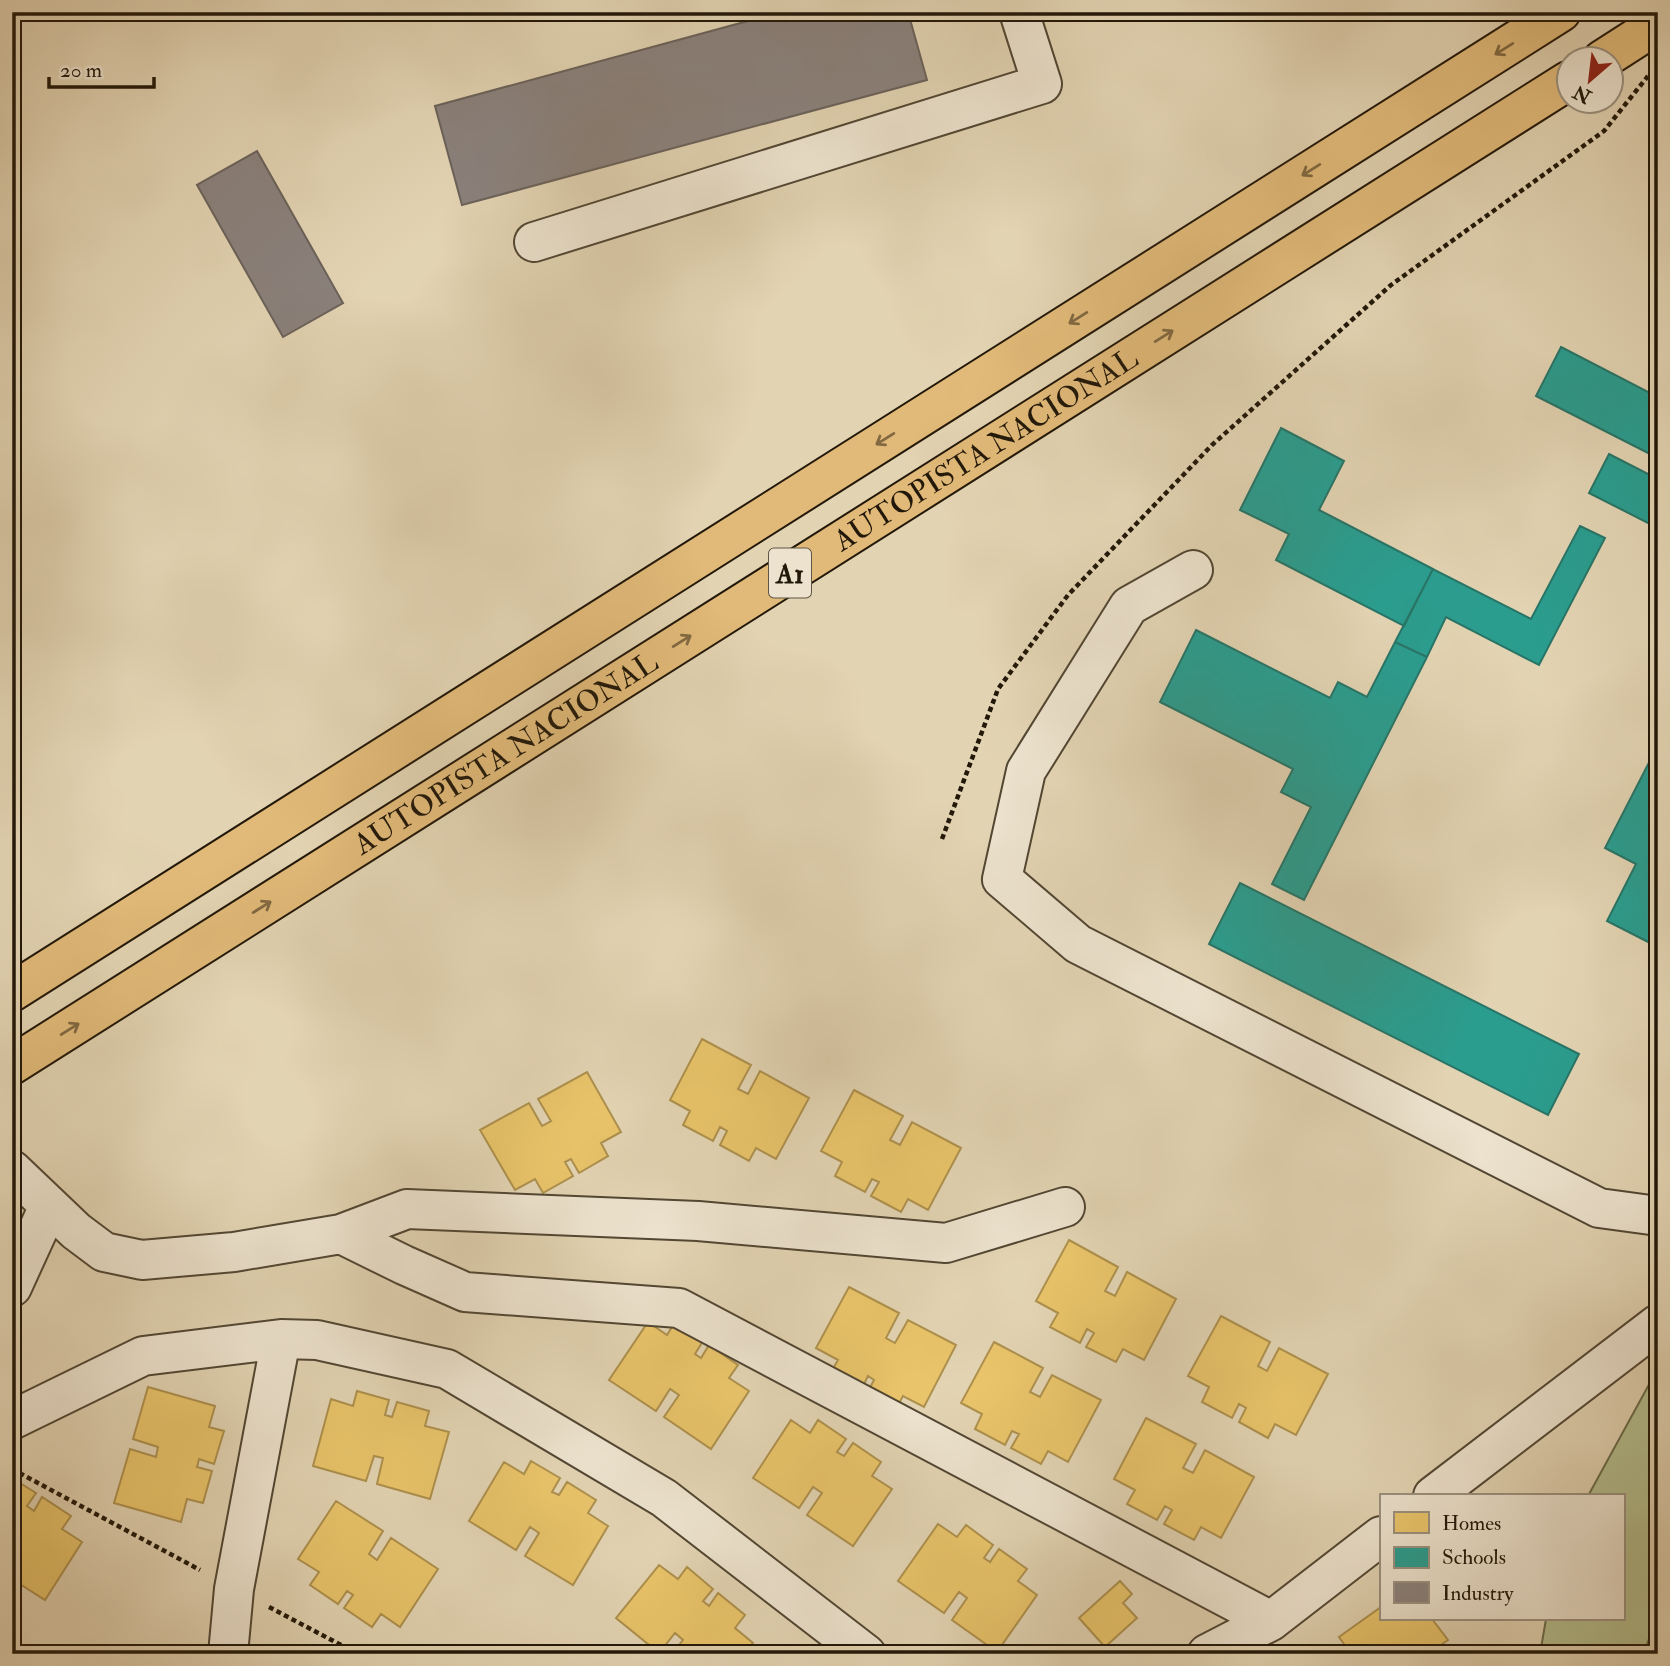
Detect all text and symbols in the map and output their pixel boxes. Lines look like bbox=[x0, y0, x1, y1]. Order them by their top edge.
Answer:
one-way arrow bbox=[1494, 42, 1514, 56]
scale bar bbox=[49, 46, 154, 90]
north arrow bbox=[1554, 46, 1624, 116]
text: 20 m bbox=[60, 57, 102, 84]
text: N bbox=[1568, 79, 1597, 109]
one-way arrow bbox=[1302, 164, 1322, 178]
one-way arrow bbox=[1068, 311, 1088, 325]
one-way arrow bbox=[1154, 329, 1174, 343]
street label: AUTOPISTA NACIONAL bbox=[826, 340, 1145, 560]
one-way arrow bbox=[876, 433, 896, 447]
road number: A1 bbox=[769, 548, 811, 598]
one-way arrow bbox=[672, 634, 692, 648]
street label: AUTOPISTA NACIONAL bbox=[346, 643, 665, 864]
one-way arrow bbox=[252, 900, 272, 914]
one-way arrow bbox=[60, 1021, 79, 1036]
legend bbox=[1380, 1494, 1624, 1620]
text: Homes bbox=[1442, 1510, 1501, 1537]
text: Schools bbox=[1442, 1544, 1506, 1571]
text: Industry bbox=[1442, 1580, 1514, 1607]

